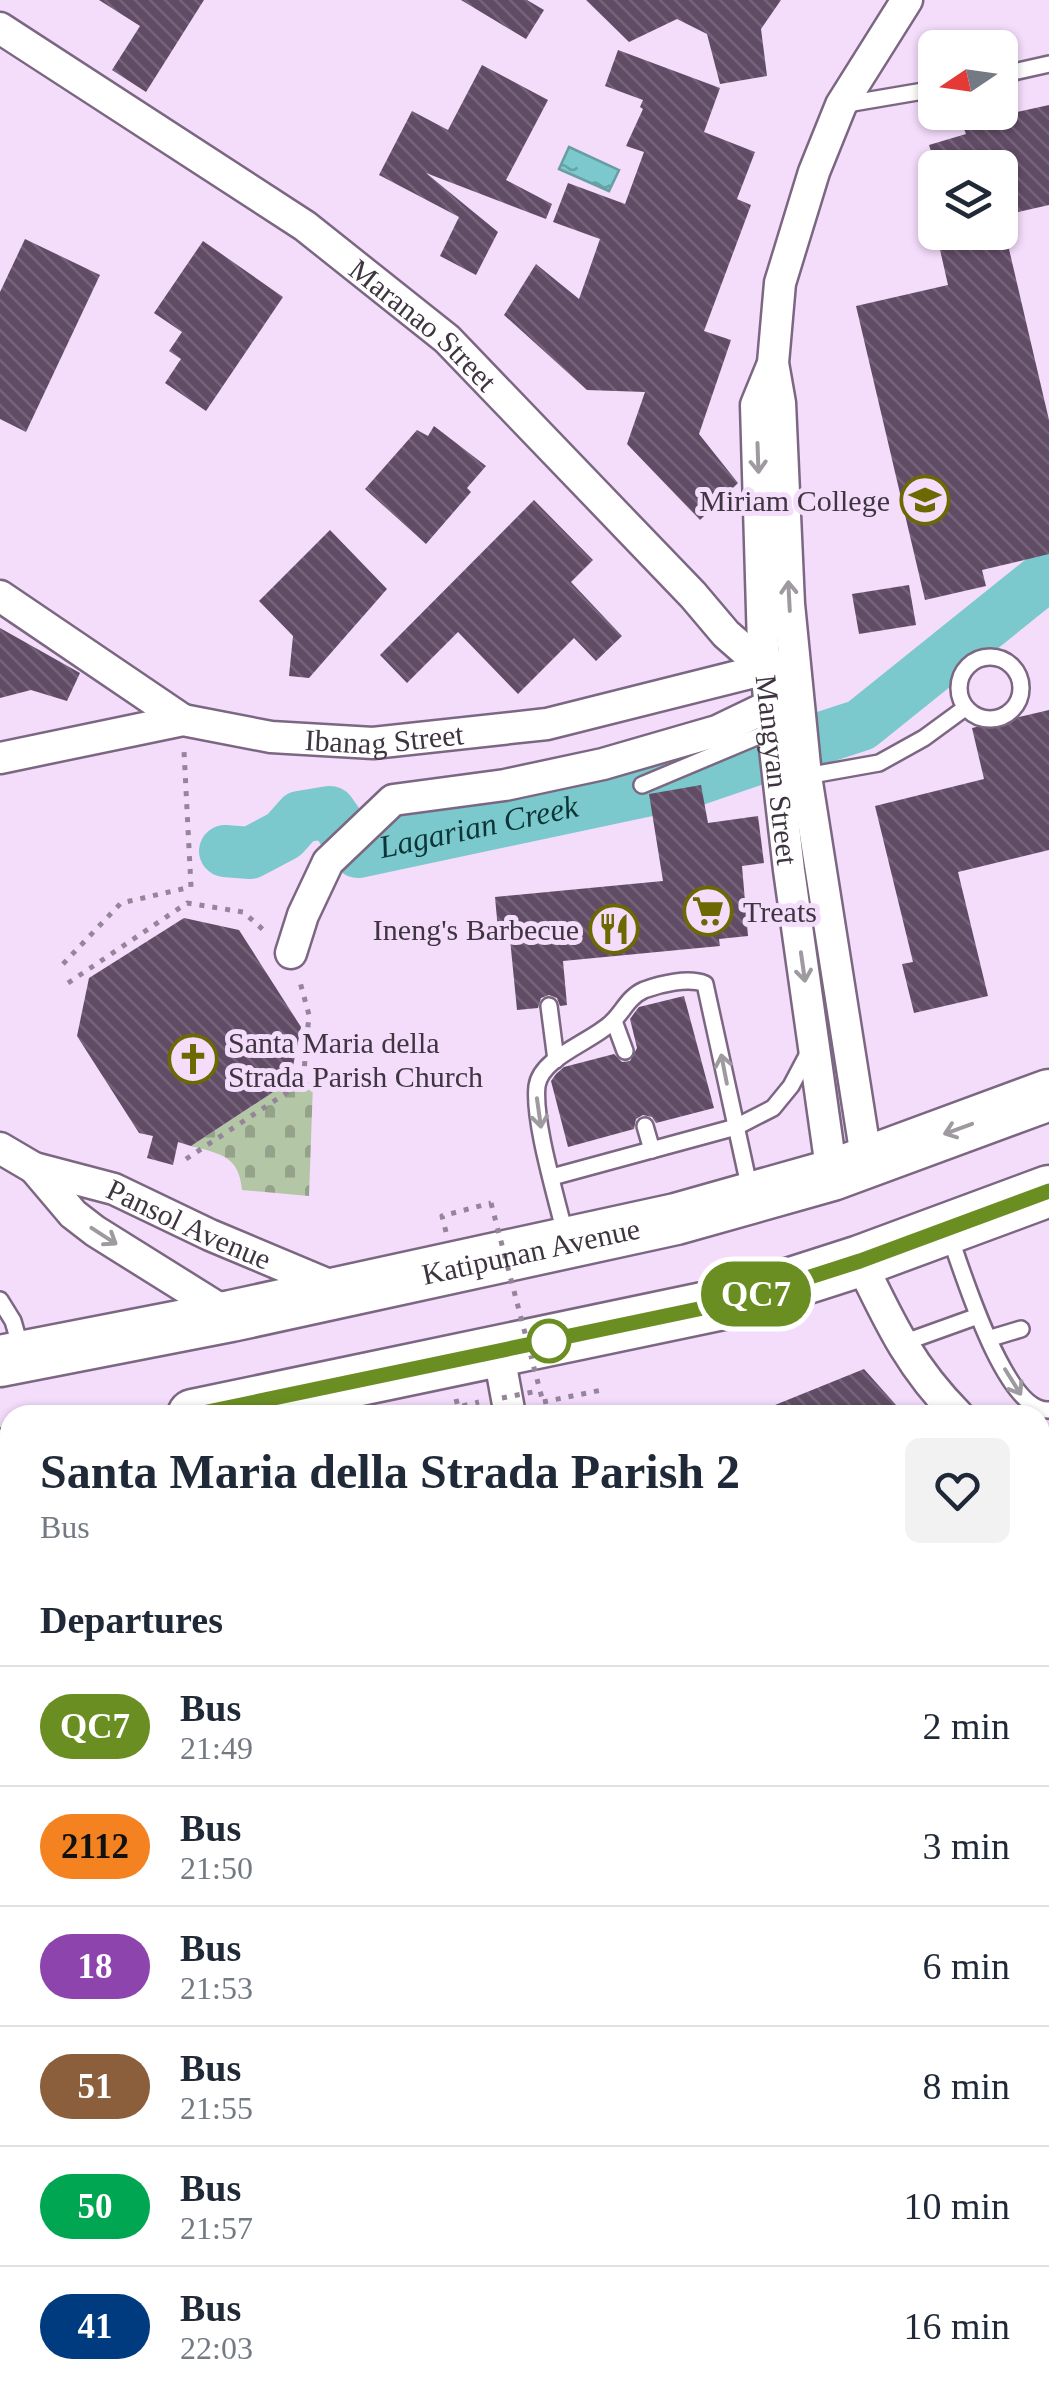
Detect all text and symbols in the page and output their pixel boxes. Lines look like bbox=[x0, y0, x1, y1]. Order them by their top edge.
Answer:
north arrow bbox=[918, 30, 1018, 130]
map controls bbox=[918, 30, 1018, 250]
button: layers bbox=[918, 150, 1018, 250]
street label: Maranao Street bbox=[343, 252, 504, 398]
one-way arrow bbox=[749, 441, 768, 473]
school or university icon: Miriam College bbox=[899, 474, 951, 526]
place label: Miriam College bbox=[699, 484, 890, 517]
one-way arrow bbox=[779, 580, 798, 612]
street label: Mangyan Street bbox=[750, 673, 805, 867]
street label: Ibanag Street bbox=[304, 717, 466, 760]
water label: Lagarian Creek bbox=[375, 788, 582, 865]
supermarket icon: Treats bbox=[682, 885, 734, 937]
place label: Treats bbox=[743, 895, 817, 928]
restaurant icon: Ineng's Barbecue bbox=[588, 903, 640, 955]
place label: Ineng's Barbecue bbox=[373, 913, 579, 946]
one-way arrow bbox=[794, 950, 812, 982]
place label: Santa Maria della Strada Parish Church bbox=[228, 1026, 483, 1093]
church icon: Santa Maria della Strada Parish Church bbox=[167, 1033, 219, 1085]
one-way arrow bbox=[714, 1053, 733, 1086]
one-way arrow bbox=[531, 1096, 549, 1128]
one-way arrow bbox=[943, 1121, 974, 1139]
street label: Pansol Avenue bbox=[102, 1172, 276, 1275]
street label: Katipunan Avenue bbox=[419, 1211, 643, 1290]
one-way arrow bbox=[89, 1226, 117, 1247]
line badge: QC7 bbox=[698, 1262, 814, 1326]
text: QC7 bbox=[721, 1275, 791, 1314]
unlabelled marker bbox=[528, 1320, 570, 1362]
one-way arrow bbox=[1002, 1367, 1023, 1396]
button: heart bbox=[905, 1438, 1010, 1543]
text: Santa Maria della Strada Parish 2 bbox=[40, 1445, 740, 1498]
text: Bus bbox=[40, 1509, 90, 1545]
text: Departures bbox=[40, 1599, 223, 1641]
text: Bus bbox=[180, 1687, 241, 1729]
text: 2 min bbox=[922, 1705, 1010, 1747]
text: QC7 bbox=[60, 1707, 130, 1746]
text: 21:49 bbox=[180, 1730, 253, 1766]
text: Bus bbox=[180, 1807, 241, 1849]
text: 3 min bbox=[922, 1825, 1010, 1867]
text: 2112 bbox=[61, 1827, 129, 1866]
text: 21:50 bbox=[180, 1850, 253, 1886]
text: Bus bbox=[180, 1927, 241, 1969]
text: 6 min bbox=[922, 1945, 1010, 1987]
text: 18 bbox=[78, 1947, 113, 1986]
text: 21:53 bbox=[180, 1970, 253, 2006]
text: Bus bbox=[180, 2047, 241, 2089]
text: 8 min bbox=[922, 2065, 1010, 2107]
text: 51 bbox=[78, 2067, 113, 2106]
text: 21:55 bbox=[180, 2090, 253, 2126]
text: Bus bbox=[180, 2167, 241, 2209]
text: 10 min bbox=[903, 2185, 1010, 2227]
text: 50 bbox=[78, 2187, 113, 2226]
text: 21:57 bbox=[180, 2210, 253, 2246]
text: Bus bbox=[180, 2287, 241, 2329]
text: 16 min bbox=[903, 2305, 1010, 2347]
text: 41 bbox=[78, 2307, 113, 2346]
text: 22:03 bbox=[180, 2330, 253, 2366]

